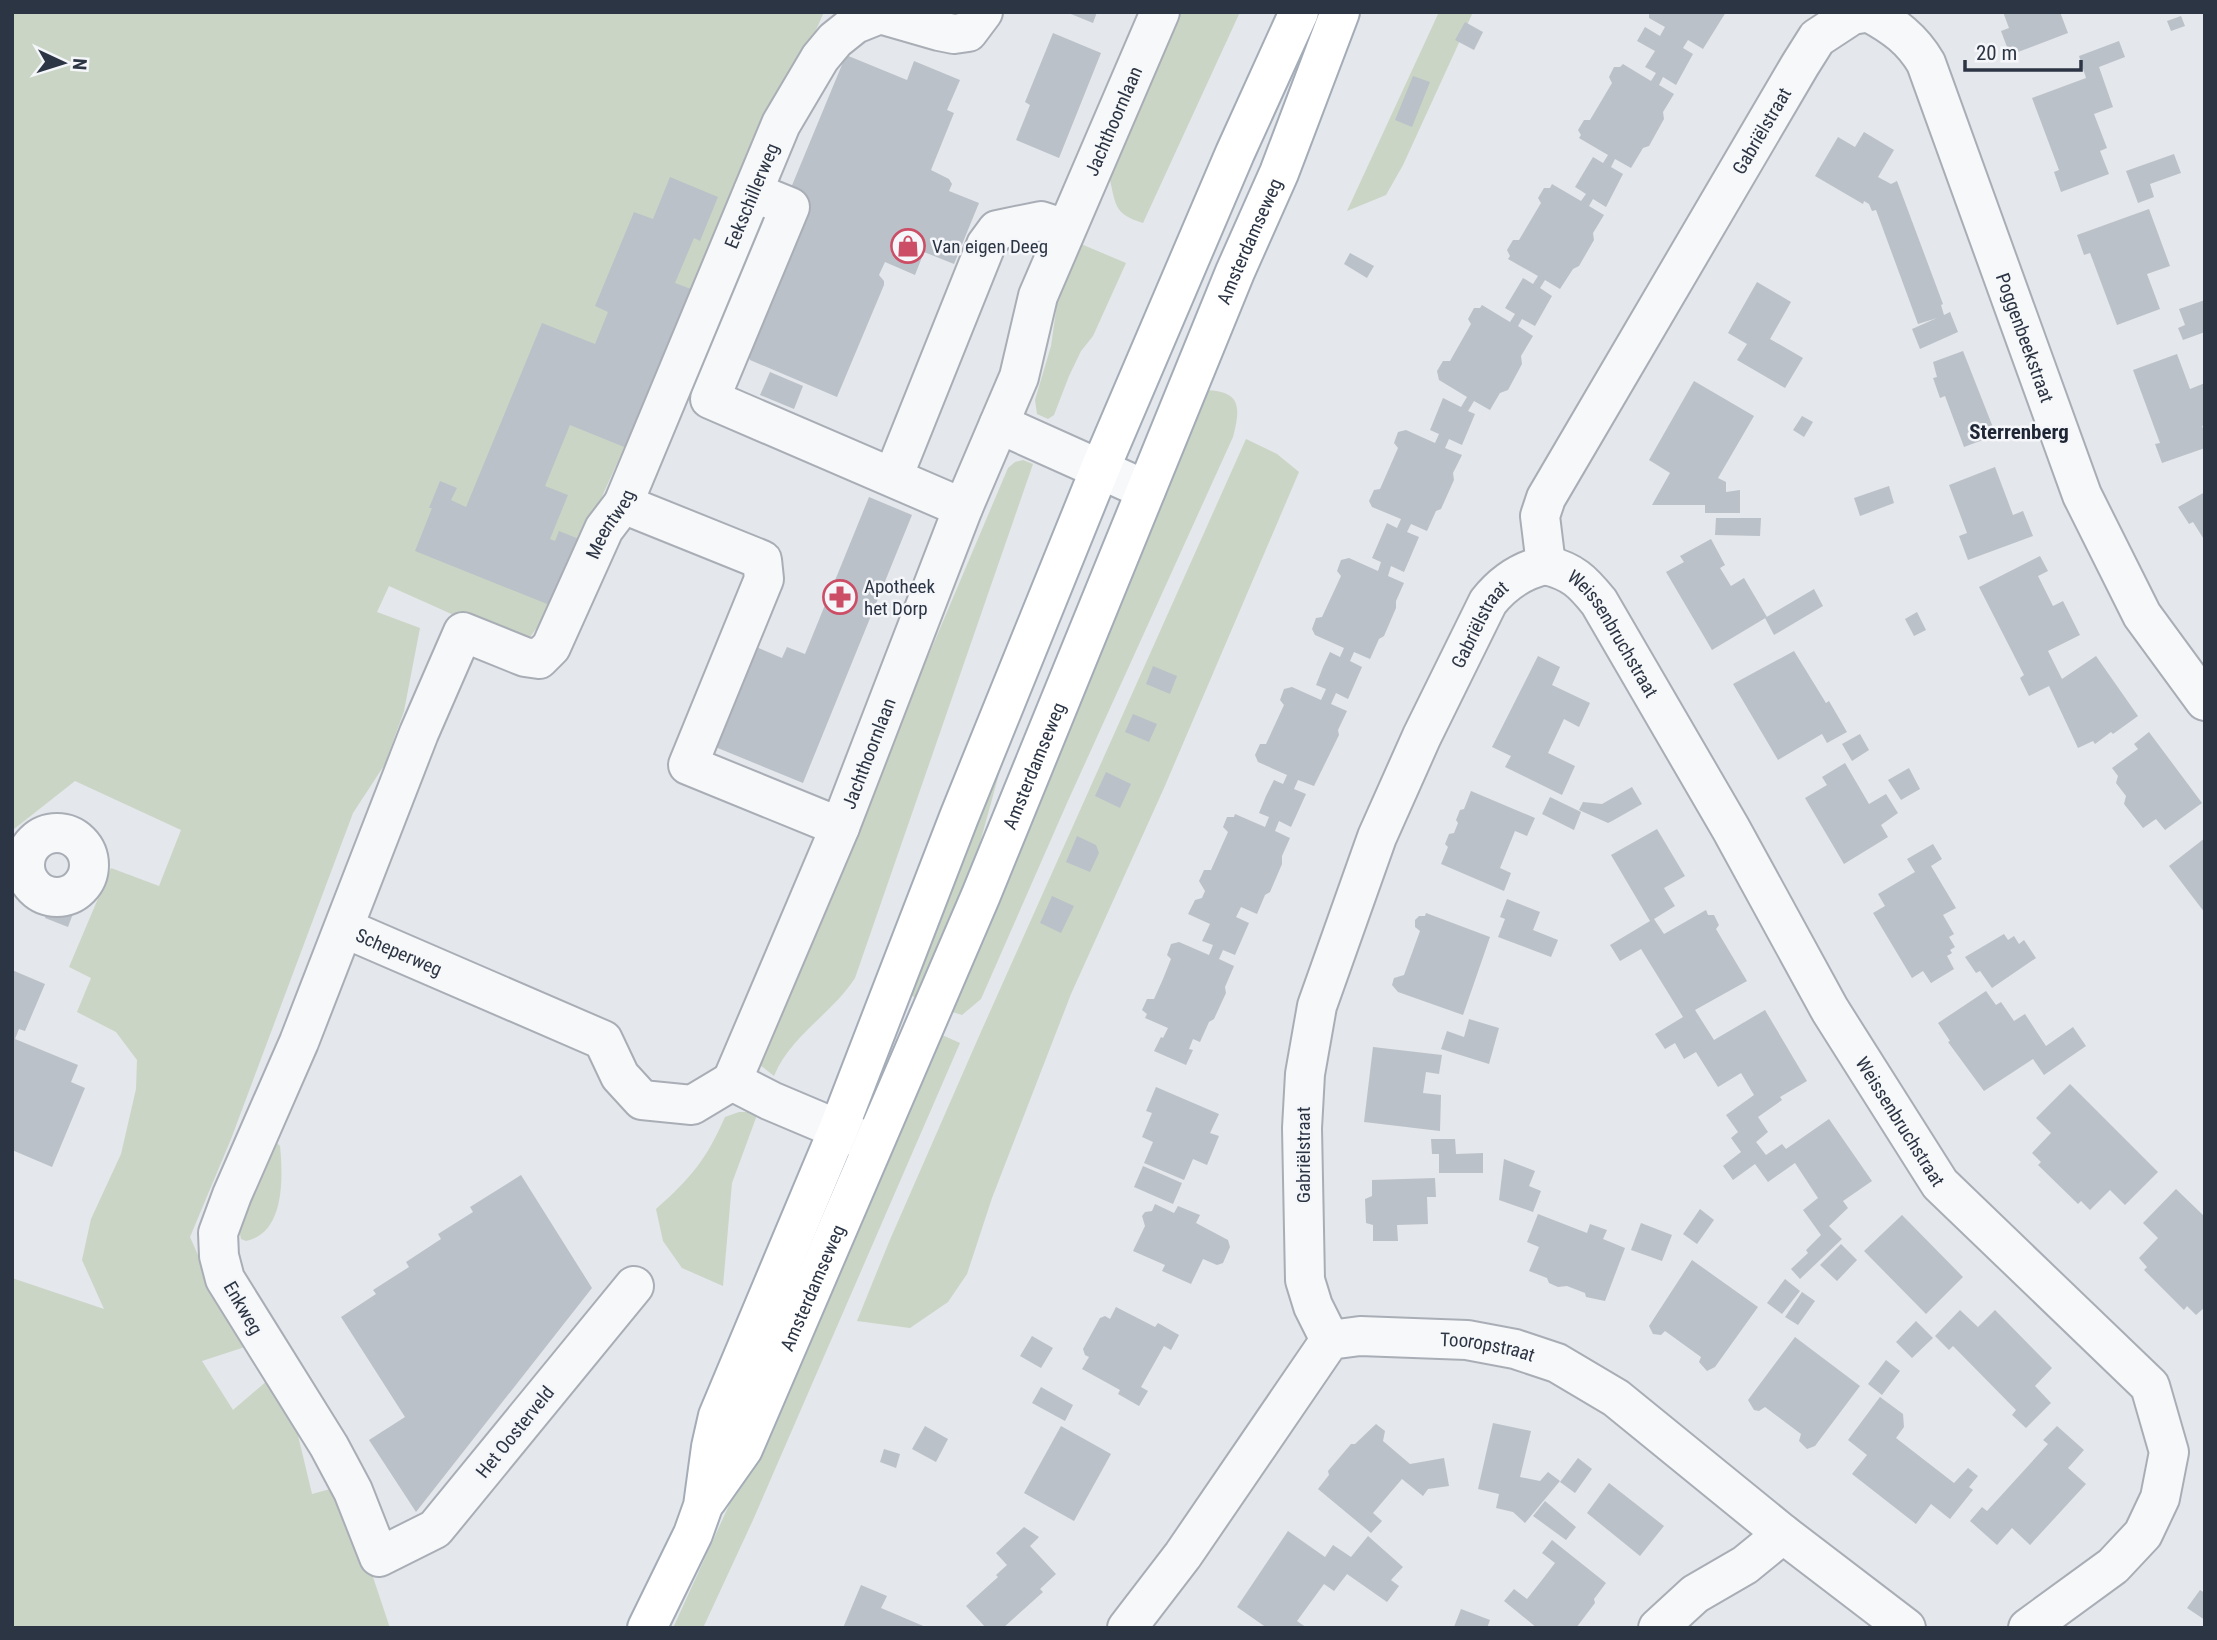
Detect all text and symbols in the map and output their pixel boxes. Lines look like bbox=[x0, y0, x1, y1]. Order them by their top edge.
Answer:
north arrow bbox=[28, 28, 98, 98]
scale bar bbox=[1965, 28, 2080, 72]
text: 20 m bbox=[1976, 41, 2017, 65]
text: N bbox=[68, 58, 91, 71]
street label: Jachthoornlaan bbox=[1080, 63, 1147, 179]
street label: Gabriëlstraat bbox=[1727, 83, 1796, 178]
street label: Eekschillerweg bbox=[719, 140, 783, 252]
street label: Amsterdamseweg bbox=[1212, 175, 1287, 308]
shop icon: Van eigen Deeg bbox=[889, 227, 927, 265]
place label: Van eigen Deeg bbox=[932, 235, 1048, 258]
street label: Poggenbeekstraat bbox=[1991, 270, 2059, 405]
district label: Sterrenberg bbox=[1969, 420, 2069, 444]
street label: Meentweg bbox=[581, 486, 639, 562]
street label: Weissenbruchstraat bbox=[1563, 564, 1663, 701]
place label: Apotheek het Dorp bbox=[864, 575, 935, 620]
street label: Gabriëlstraat bbox=[1446, 576, 1513, 672]
pharmacy icon: Apotheek het Dorp bbox=[821, 578, 859, 616]
street label: Jachthoornlaan bbox=[837, 695, 900, 812]
street label: Amsterdamseweg bbox=[998, 699, 1070, 833]
street label: Scheperweg bbox=[352, 923, 446, 981]
street label: Weissenbruchstraat bbox=[1851, 1052, 1950, 1191]
street label: Gabriëlstraat bbox=[1292, 1107, 1315, 1203]
street label: Amsterdamseweg bbox=[775, 1221, 850, 1354]
street label: Enkweg bbox=[219, 1277, 267, 1339]
street label: Tooropstraat bbox=[1440, 1328, 1538, 1366]
street label: Het Oosterveld bbox=[471, 1381, 559, 1483]

